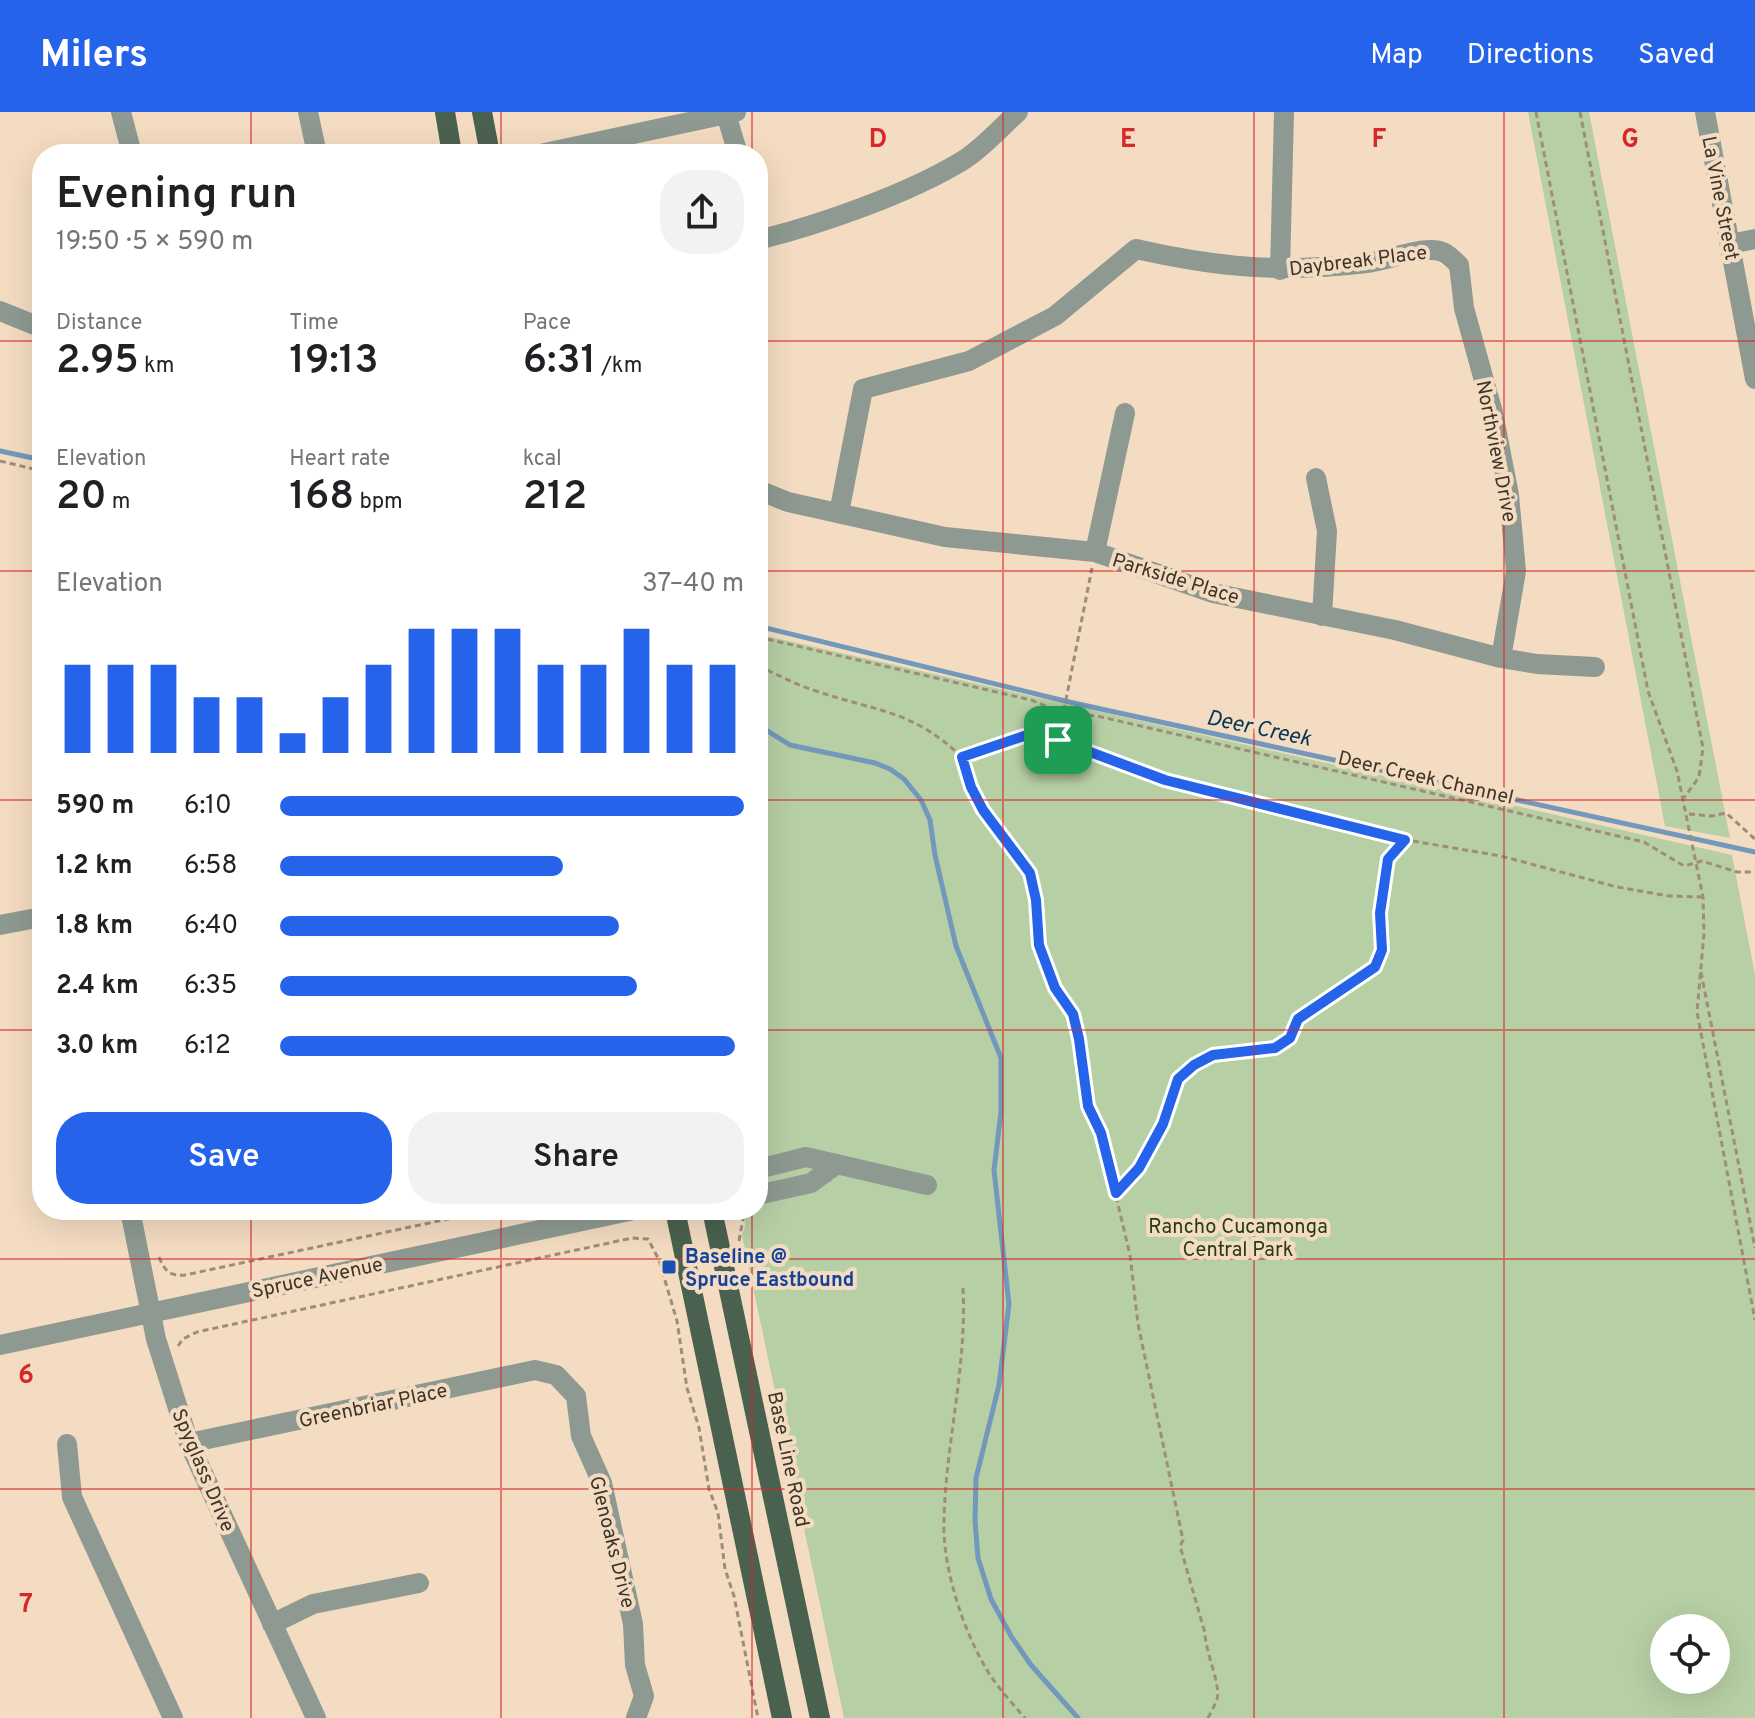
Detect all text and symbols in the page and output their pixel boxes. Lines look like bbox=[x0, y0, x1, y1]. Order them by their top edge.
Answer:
text: Milers bbox=[40, 32, 148, 81]
text: Map bbox=[1370, 38, 1423, 74]
text: Directions bbox=[1467, 38, 1594, 74]
text: Saved bbox=[1638, 38, 1715, 74]
text: D bbox=[869, 124, 887, 157]
text: E bbox=[1120, 124, 1136, 157]
text: F bbox=[1372, 124, 1387, 157]
text: G bbox=[1621, 124, 1639, 157]
street label: La Vine Street bbox=[1694, 134, 1744, 263]
text: Evening run bbox=[56, 168, 297, 224]
button: share bbox=[660, 170, 744, 254]
text: 19:50 · 5 × 590 m bbox=[56, 226, 253, 259]
street label: Daybreak Place bbox=[1288, 241, 1429, 283]
text: Distance bbox=[56, 310, 142, 337]
text: Time bbox=[289, 310, 339, 337]
text: Pace bbox=[523, 310, 571, 337]
text: 2.95 bbox=[56, 337, 139, 387]
text: 19:13 bbox=[289, 337, 378, 387]
text: 6:31 bbox=[523, 337, 596, 387]
text: km bbox=[139, 353, 174, 380]
text: /km bbox=[596, 353, 642, 380]
street label: Northview Drive bbox=[1469, 378, 1522, 525]
text: Elevation bbox=[56, 446, 146, 473]
text: Heart rate bbox=[289, 446, 390, 473]
text: kcal bbox=[523, 446, 562, 473]
text: 20 bbox=[56, 473, 107, 523]
text: 168 bbox=[289, 473, 354, 523]
text: 212 bbox=[523, 473, 587, 523]
text: m bbox=[107, 489, 130, 516]
text: bpm bbox=[354, 489, 403, 516]
street label: Parkside Place bbox=[1109, 548, 1242, 612]
text: Elevation bbox=[56, 568, 163, 601]
text: 37–40 m bbox=[642, 568, 744, 601]
water label: Deer Creek bbox=[1204, 705, 1314, 754]
pin bbox=[1024, 706, 1092, 774]
icon: arrive bbox=[1036, 718, 1080, 762]
street label: Deer Creek Channel bbox=[1335, 746, 1516, 812]
text: 590 m bbox=[56, 790, 134, 823]
text: 6:10 bbox=[184, 790, 232, 823]
text: 1.2 km bbox=[56, 850, 133, 883]
text: 6:58 bbox=[184, 850, 237, 883]
text: 1.8 km bbox=[56, 910, 133, 943]
text: 6:40 bbox=[184, 910, 238, 943]
text: 2.4 km bbox=[56, 970, 139, 1003]
text: 6:35 bbox=[184, 970, 237, 1003]
text: 3.0 km bbox=[56, 1030, 138, 1063]
text: 6:12 bbox=[184, 1030, 231, 1063]
button: Save bbox=[56, 1112, 392, 1204]
button: Share bbox=[408, 1112, 744, 1204]
park label: Rancho Cucamonga Central Park bbox=[1148, 1215, 1328, 1264]
place label: Baseline @ Spruce Eastbound bbox=[685, 1245, 854, 1294]
street label: Spruce Avenue bbox=[249, 1252, 385, 1306]
marker: Baseline @ Spruce Eastbound bbox=[660, 1258, 678, 1276]
text: 6 bbox=[18, 1360, 34, 1393]
street label: Greenbriar Place bbox=[297, 1379, 450, 1435]
street label: Base Line Road bbox=[760, 1389, 814, 1530]
street label: Spyglass Drive bbox=[164, 1405, 240, 1536]
street label: Glenoaks Drive bbox=[582, 1474, 640, 1611]
text: 7 bbox=[19, 1589, 33, 1622]
map controls bbox=[1650, 1614, 1730, 1694]
button: locate bbox=[1650, 1614, 1730, 1694]

